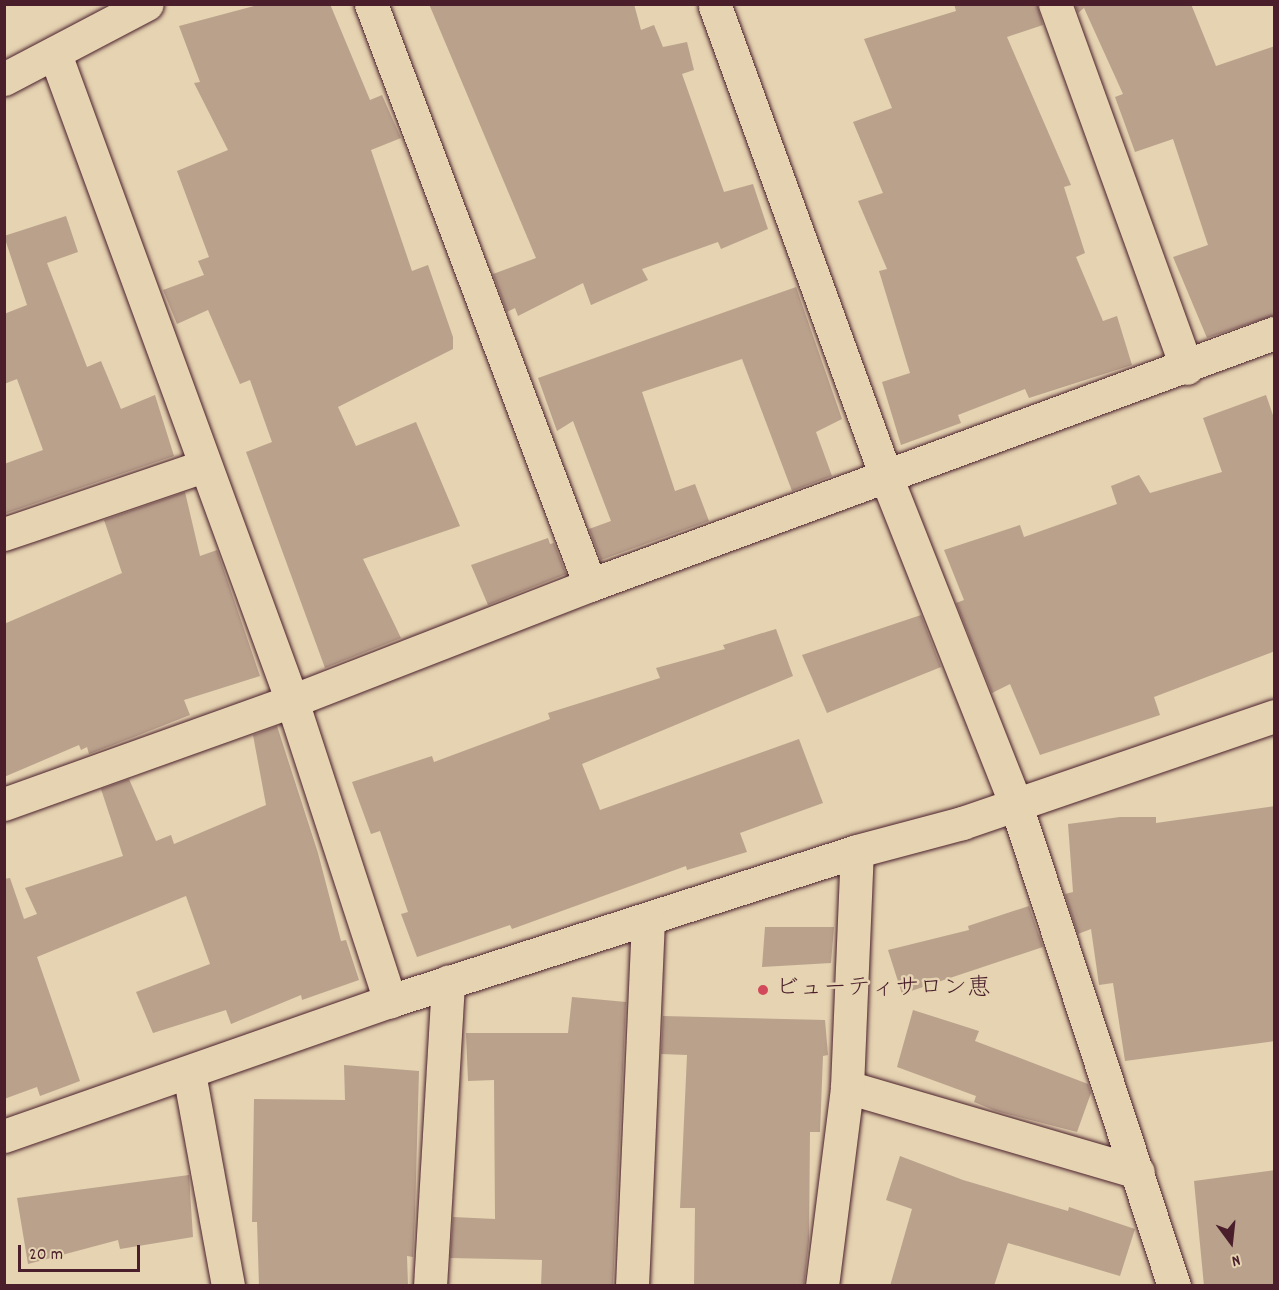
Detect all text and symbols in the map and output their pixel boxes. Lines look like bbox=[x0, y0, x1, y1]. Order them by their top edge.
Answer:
place label: ビューティサロン恵 bbox=[775, 976, 991, 1004]
marker: ビューティサロン恵 bbox=[756, 983, 770, 997]
north arrow bbox=[1201, 1212, 1261, 1272]
scale bar bbox=[21, 1233, 142, 1271]
text: 20 m bbox=[29, 1243, 63, 1268]
text: N bbox=[1229, 1248, 1243, 1272]

